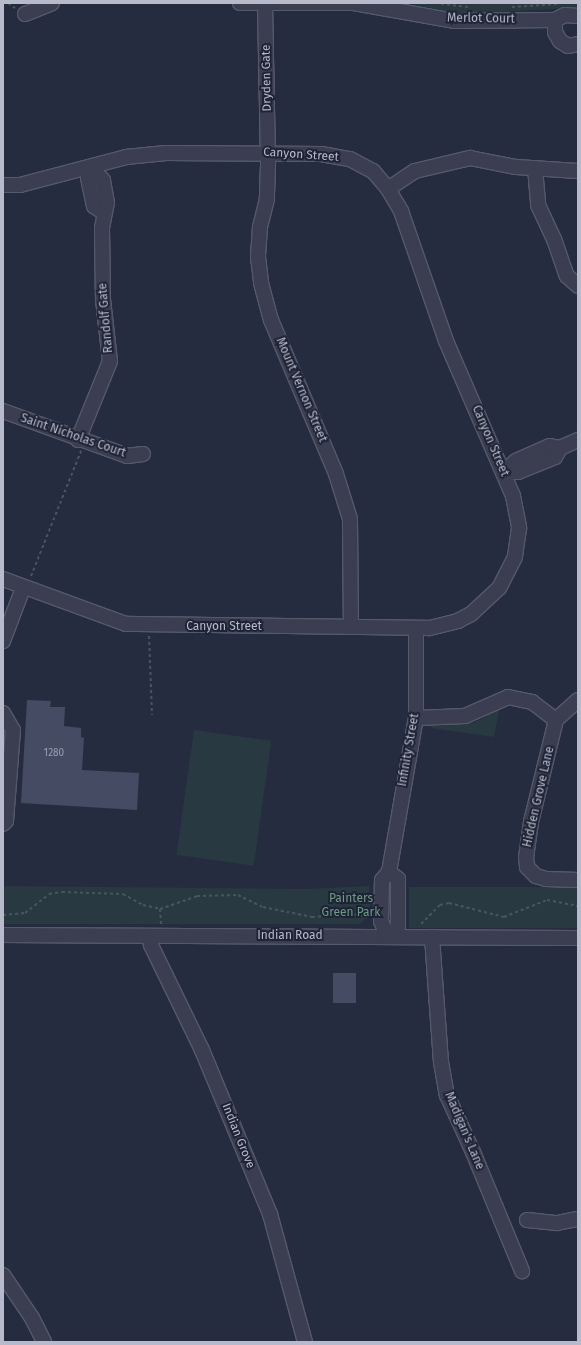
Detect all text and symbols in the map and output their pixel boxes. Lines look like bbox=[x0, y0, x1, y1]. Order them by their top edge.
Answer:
street label: Merlot Court bbox=[447, 11, 515, 27]
street label: Dryden Gate bbox=[259, 44, 275, 112]
street label: Canyon Street bbox=[263, 145, 339, 165]
street label: Randolf Gate bbox=[96, 282, 116, 354]
street label: Mount Vernon Street bbox=[272, 336, 330, 444]
street label: Canyon Street bbox=[469, 403, 511, 479]
street label: Saint Nicholas Court bbox=[18, 411, 128, 461]
street label: Canyon Street bbox=[186, 620, 262, 634]
street label: Infinity Street bbox=[396, 712, 422, 788]
street label: Hidden Grove Lane bbox=[520, 745, 558, 849]
house number: 1280 bbox=[44, 748, 64, 760]
park label: Painters Green Park bbox=[322, 892, 380, 920]
street label: Indian Road bbox=[257, 929, 323, 943]
street label: Madigan's Lane bbox=[441, 1090, 487, 1172]
street label: Indian Grove bbox=[218, 1101, 258, 1171]

